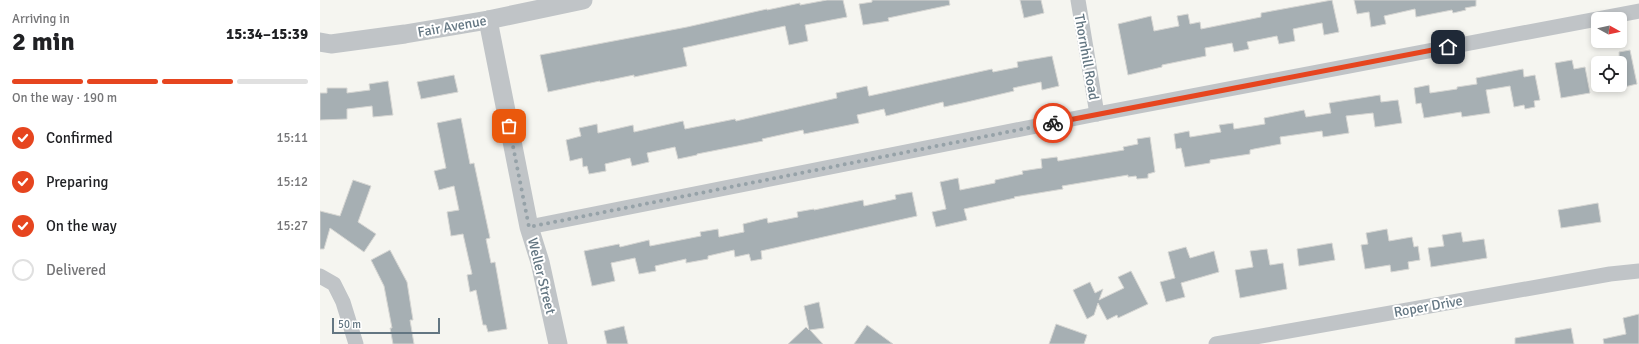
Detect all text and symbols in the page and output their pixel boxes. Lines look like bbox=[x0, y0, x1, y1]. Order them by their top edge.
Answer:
text: Arriving in bbox=[12, 11, 70, 27]
street label: Fair Avenue bbox=[416, 12, 488, 41]
north arrow bbox=[1591, 12, 1627, 48]
map controls bbox=[1591, 12, 1627, 92]
street label: Thornhill Road bbox=[1071, 13, 1102, 101]
text: 15:34–15:39 bbox=[226, 25, 308, 43]
text: 2 min bbox=[12, 26, 75, 58]
pin bbox=[1431, 30, 1465, 64]
icon: home bbox=[1437, 36, 1459, 58]
button: locate bbox=[1591, 56, 1627, 92]
text: On the way · 190 m bbox=[12, 90, 117, 106]
courier bbox=[1033, 103, 1073, 143]
pin bbox=[492, 109, 526, 143]
icon: bike bbox=[1042, 112, 1064, 134]
icon: bag bbox=[498, 115, 520, 137]
icon: check bbox=[12, 127, 34, 149]
text: Confirmed bbox=[46, 129, 113, 147]
text: 15:11 bbox=[276, 130, 308, 146]
icon: check bbox=[12, 171, 34, 193]
text: Preparing bbox=[46, 173, 109, 191]
text: 15:12 bbox=[276, 174, 308, 190]
icon: check bbox=[12, 215, 34, 237]
text: On the way bbox=[46, 217, 117, 235]
text: 15:27 bbox=[276, 218, 308, 234]
street label: Weller Street bbox=[524, 236, 559, 316]
text: Delivered bbox=[46, 261, 106, 279]
street label: Roper Drive bbox=[1392, 292, 1464, 321]
scale bar bbox=[332, 316, 440, 335]
text: 50 m bbox=[338, 318, 361, 331]

